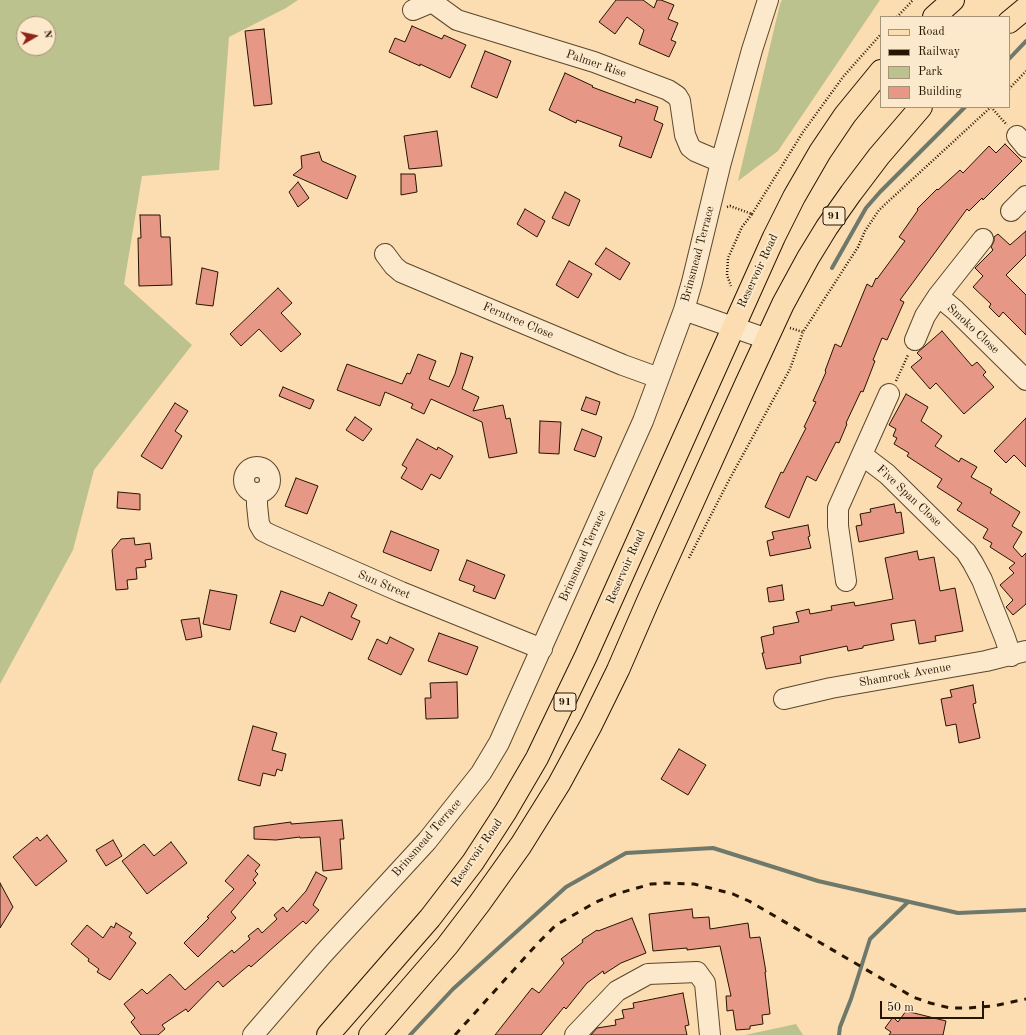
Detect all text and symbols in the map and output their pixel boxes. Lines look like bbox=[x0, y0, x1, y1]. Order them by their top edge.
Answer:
north arrow bbox=[16, 16, 56, 56]
legend bbox=[880, 16, 1010, 108]
text: Road bbox=[918, 26, 945, 38]
text: N bbox=[41, 29, 53, 39]
text: Railway bbox=[918, 46, 960, 58]
street label: Palmer Rise bbox=[564, 47, 628, 81]
text: Park bbox=[918, 66, 943, 78]
text: Building bbox=[918, 86, 962, 98]
street label: Brinsmead Terrace bbox=[678, 205, 718, 303]
road number: 91 bbox=[823, 207, 845, 225]
street label: Reservoir Road bbox=[735, 232, 781, 310]
street label: Ferntree Close bbox=[480, 300, 556, 342]
street label: Smoko Close bbox=[944, 301, 1002, 357]
street label: Five Span Close bbox=[874, 462, 944, 530]
street label: Brinsmead Terrace bbox=[556, 508, 610, 604]
street label: Reservoir Road bbox=[603, 528, 649, 606]
street label: Sun Street bbox=[356, 568, 412, 602]
street label: Shamrock Avenue bbox=[858, 660, 952, 690]
road number: 91 bbox=[554, 693, 576, 711]
street label: Brinsmead Terrace bbox=[389, 796, 465, 880]
street label: Reservoir Road bbox=[448, 816, 506, 890]
scale bar bbox=[882, 993, 986, 1019]
text: 50 m bbox=[887, 1002, 914, 1014]

